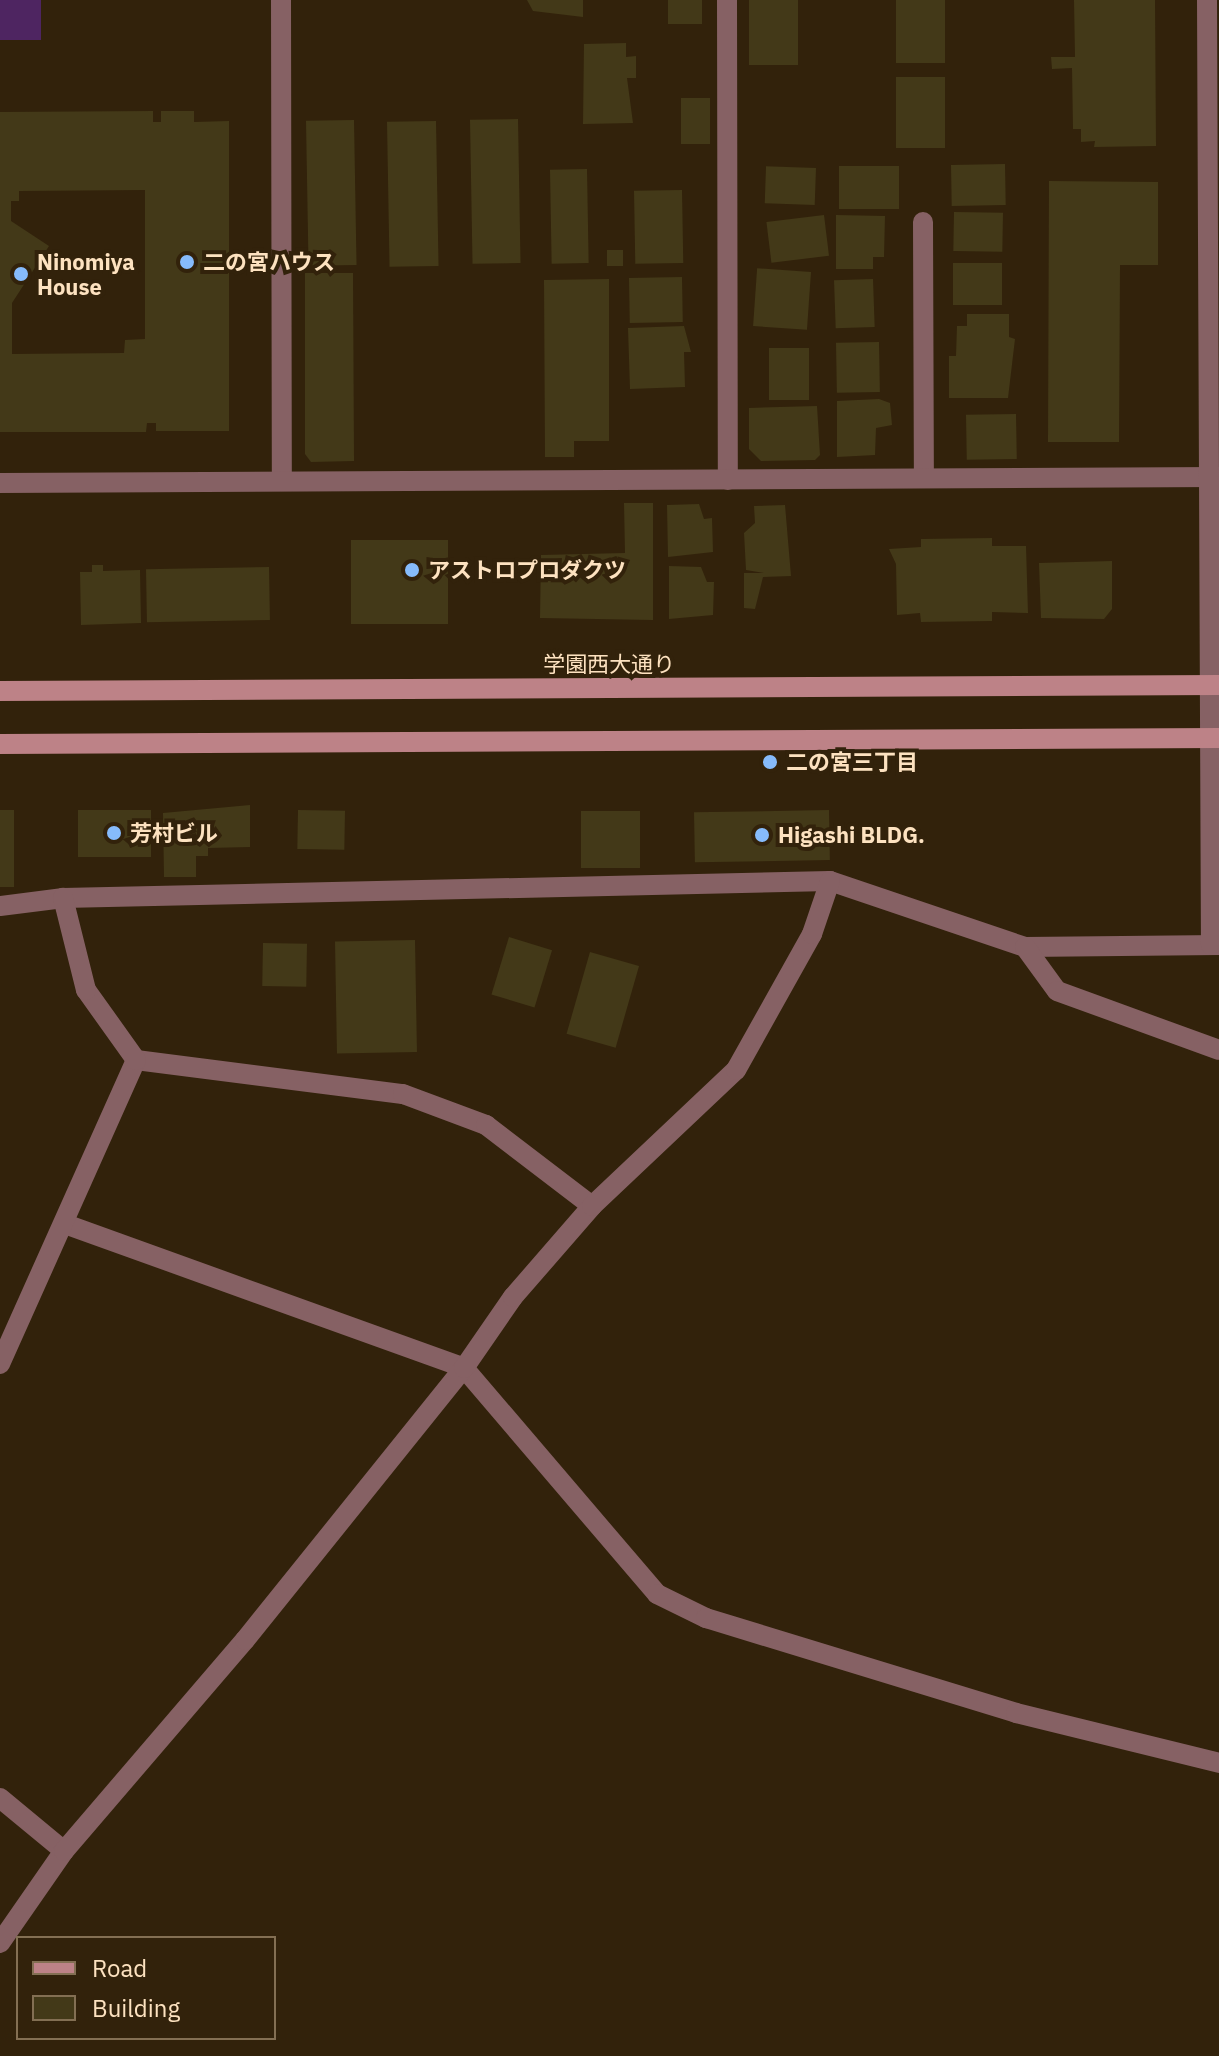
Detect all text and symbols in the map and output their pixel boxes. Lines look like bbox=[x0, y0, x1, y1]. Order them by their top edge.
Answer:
place label: Ninomiya House bbox=[37, 248, 135, 300]
place label: 二の宮ハウス bbox=[203, 249, 335, 275]
marker: 二の宮ハウス bbox=[178, 253, 196, 271]
marker: Ninomiya House bbox=[12, 265, 30, 283]
place label: アストロプロダクツ bbox=[428, 557, 626, 583]
marker: アストロプロダクツ bbox=[403, 561, 421, 579]
street label: 学園西大通り bbox=[543, 651, 675, 677]
place label: 二の宮三丁目 bbox=[786, 749, 918, 775]
marker: 二の宮三丁目 bbox=[761, 753, 779, 771]
place label: 芳村ビル bbox=[130, 820, 218, 846]
place label: Higashi BLDG. bbox=[778, 822, 925, 848]
marker: 芳村ビル bbox=[105, 824, 123, 842]
marker: Higashi BLDG. bbox=[753, 826, 771, 844]
legend bbox=[16, 1936, 276, 2040]
text: Road bbox=[92, 1952, 147, 1984]
text: Building bbox=[92, 1992, 180, 2024]

